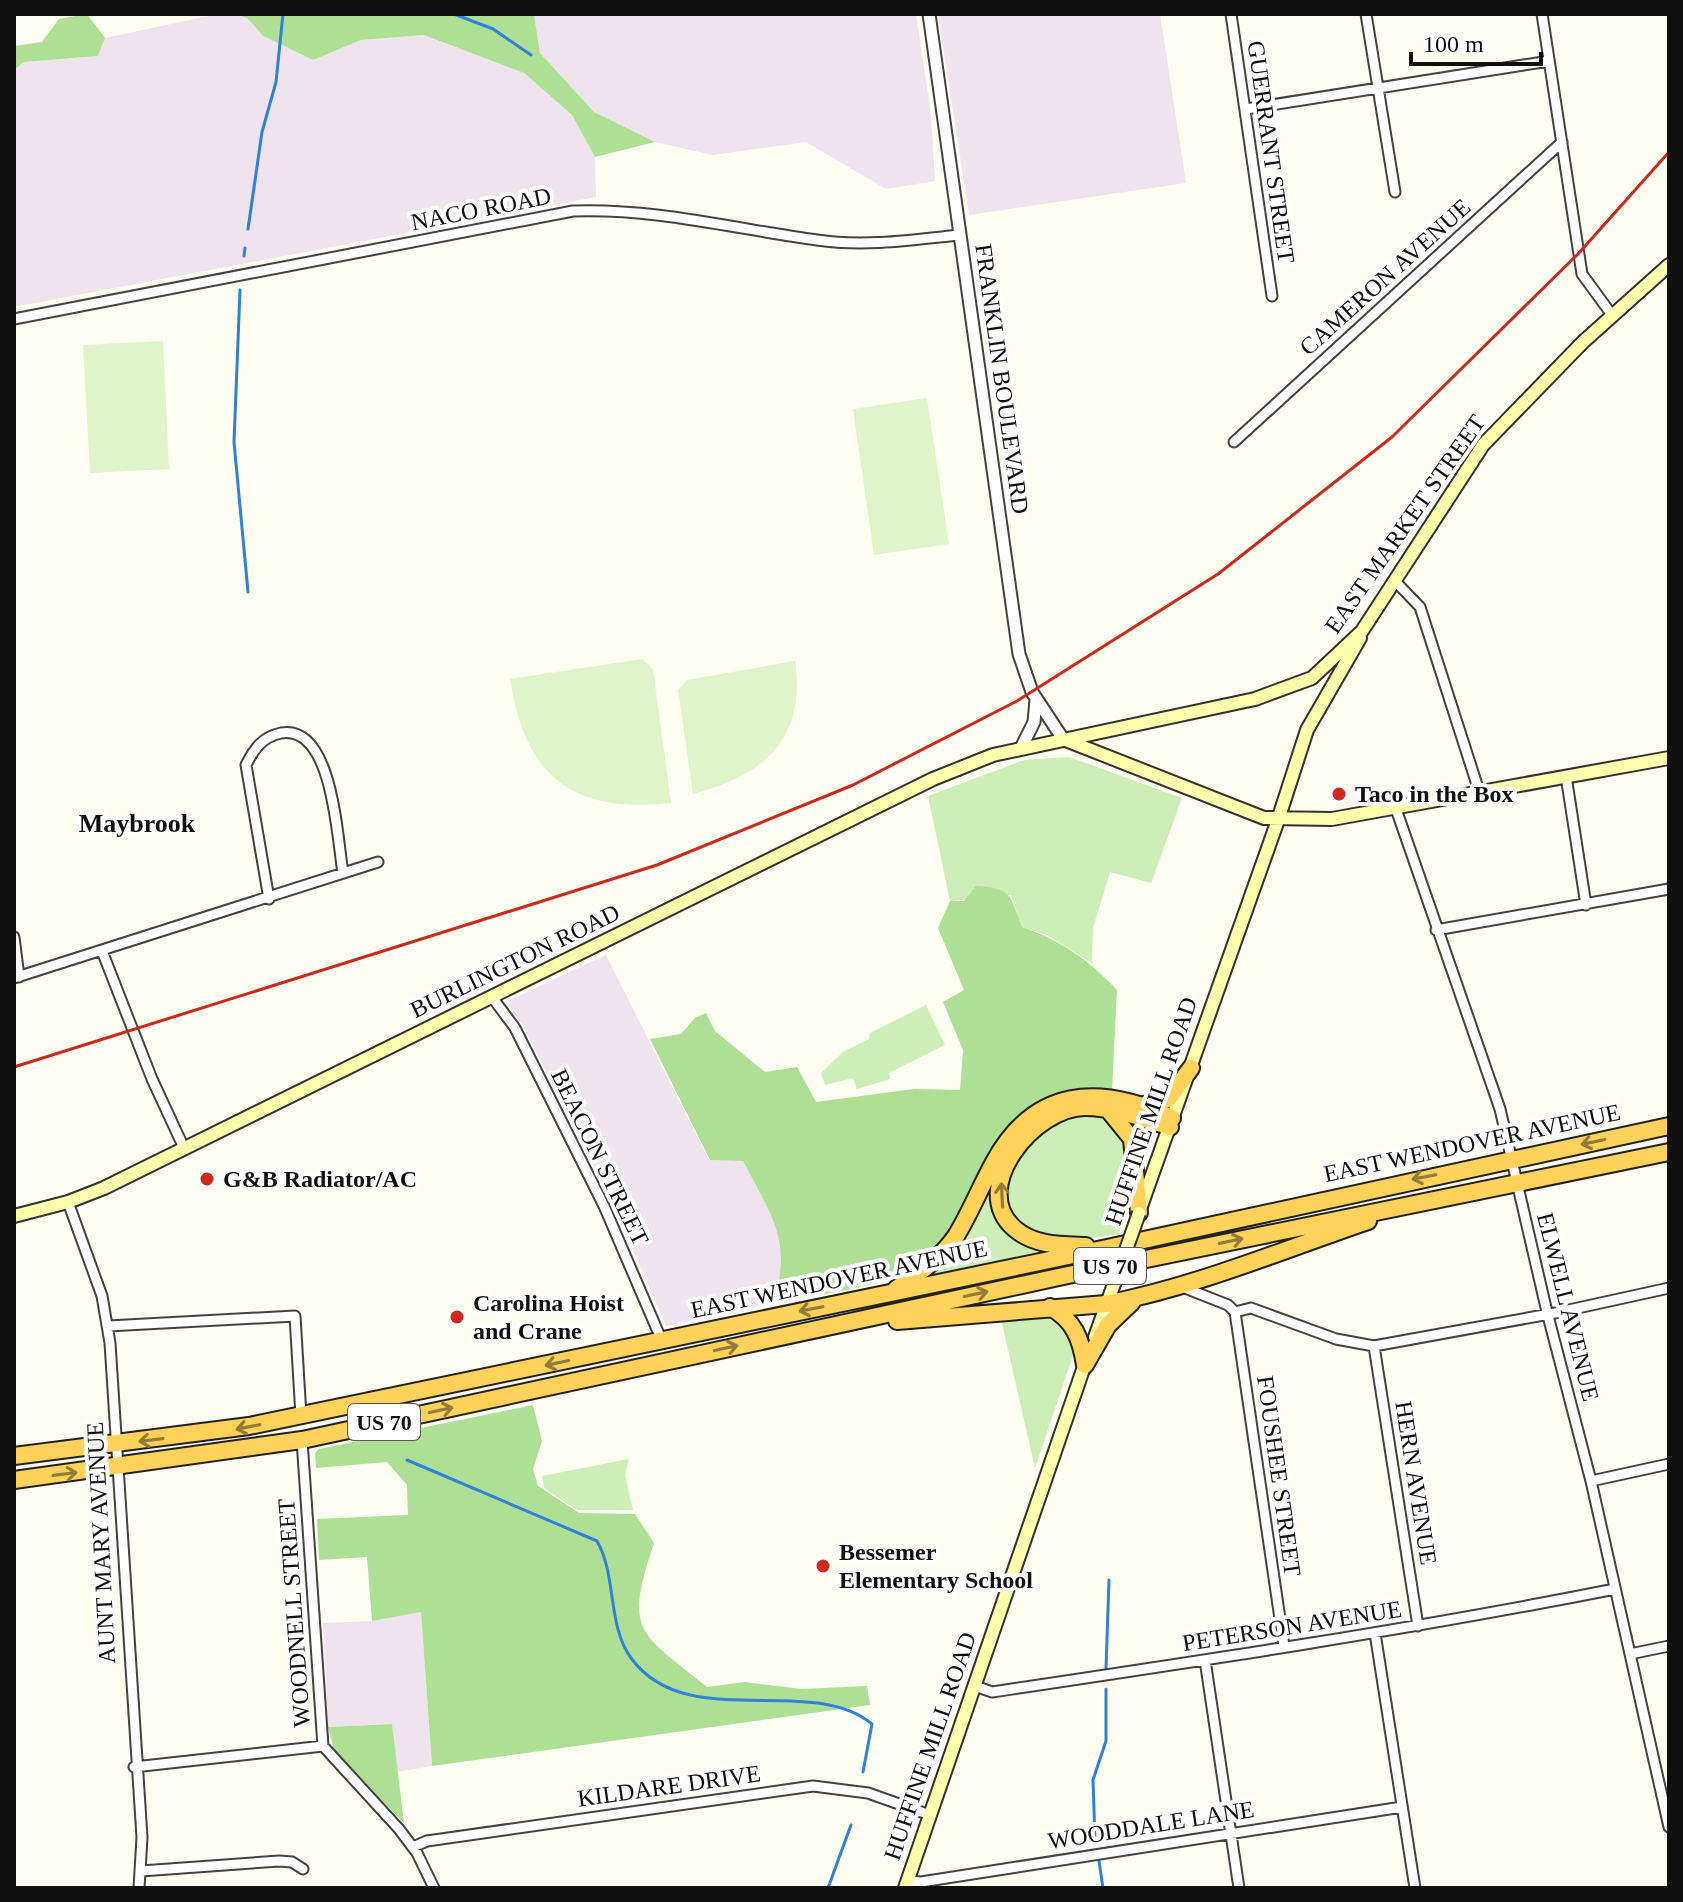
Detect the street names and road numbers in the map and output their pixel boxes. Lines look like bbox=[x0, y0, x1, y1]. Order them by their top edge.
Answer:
street label: GUERRANT STREET bbox=[1243, 39, 1300, 265]
street label: NACO ROAD bbox=[409, 183, 553, 235]
street label: CAMERON AVENUE bbox=[1294, 194, 1476, 360]
street label: FRANKLIN BOULEVARD bbox=[970, 242, 1034, 516]
street label: EAST MARKET STREET bbox=[1320, 410, 1491, 638]
street label: BURLINGTON ROAD bbox=[406, 899, 624, 1023]
street label: HUFFINE MILL ROAD bbox=[1100, 994, 1202, 1228]
street label: BEACON STREET bbox=[546, 1065, 654, 1250]
street label: EAST WENDOVER AVENUE bbox=[1321, 1099, 1623, 1187]
street label: ELWELL AVENUE bbox=[1532, 1210, 1604, 1404]
street label: EAST WENDOVER AVENUE bbox=[688, 1235, 990, 1323]
road number: US 70 bbox=[1074, 1248, 1146, 1284]
street label: FOUSHEE STREET bbox=[1252, 1374, 1306, 1578]
street label: HERN AVENUE bbox=[1390, 1399, 1442, 1567]
road number: US 70 bbox=[348, 1404, 420, 1440]
street label: AUNT MARY AVENUE bbox=[82, 1421, 120, 1665]
street label: WOODNELL STREET bbox=[273, 1498, 315, 1728]
street label: PETERSON AVENUE bbox=[1181, 1596, 1403, 1656]
street label: HUFFINE MILL ROAD bbox=[879, 1629, 981, 1863]
street label: KILDARE DRIVE bbox=[576, 1760, 762, 1812]
street label: WOODDALE LANE bbox=[1046, 1796, 1256, 1854]

